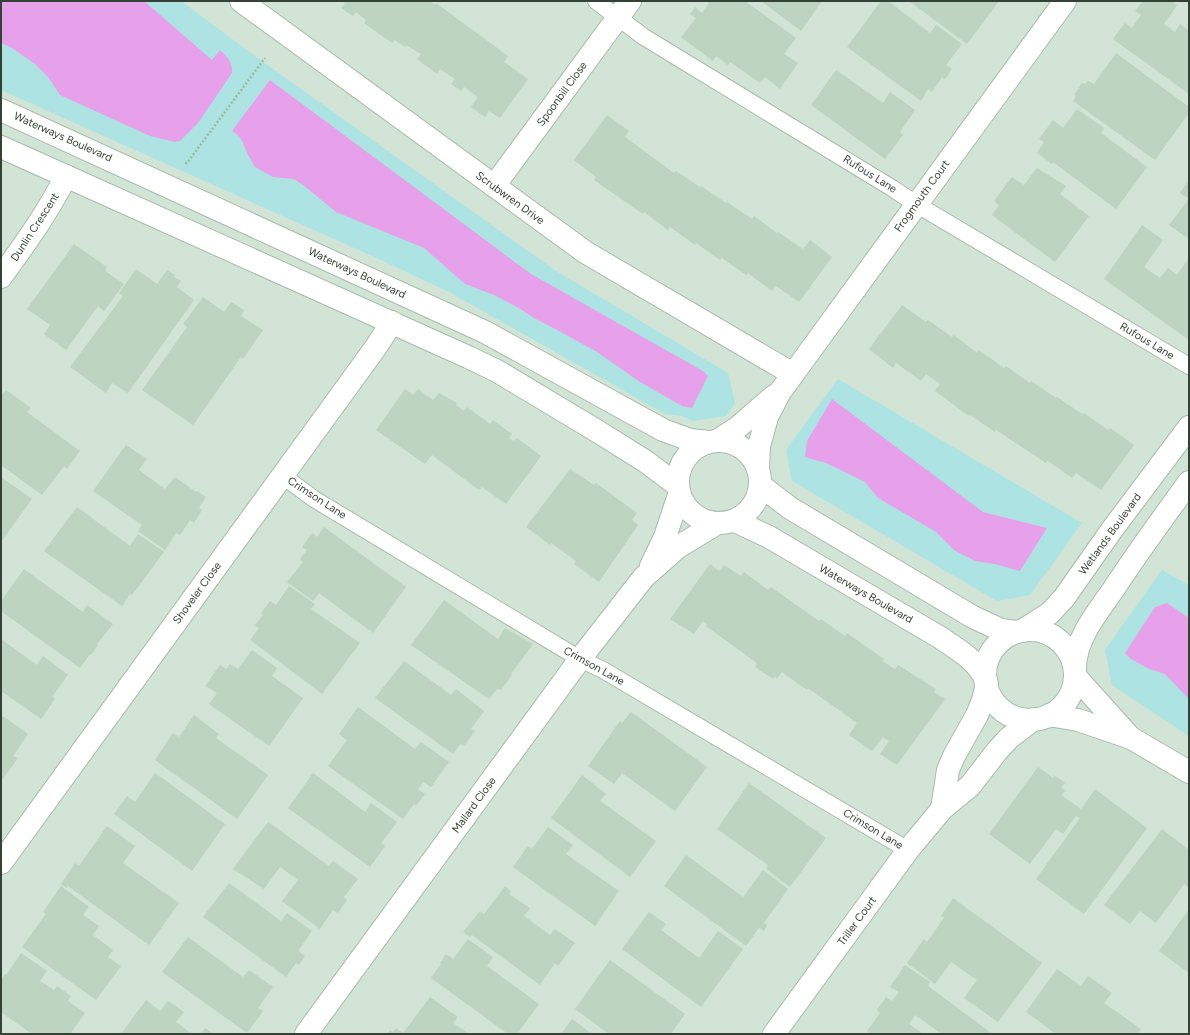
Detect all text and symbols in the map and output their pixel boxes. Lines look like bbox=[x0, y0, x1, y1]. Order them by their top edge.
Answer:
street label: Spoonbill Close bbox=[534, 59, 590, 129]
street label: Waterways Boulevard bbox=[12, 109, 114, 165]
street label: Rufous Lane bbox=[841, 152, 899, 196]
street label: Frogmouth Court bbox=[892, 158, 952, 234]
street label: Scrubwren Drive bbox=[473, 169, 547, 227]
street label: Dunlin Crescent bbox=[8, 190, 62, 264]
street label: Waterways Boulevard bbox=[306, 245, 408, 301]
street label: Rufous Lane bbox=[1118, 320, 1176, 362]
street label: Crimson Lane bbox=[285, 474, 349, 522]
street label: Wetlands Boulevard bbox=[1076, 491, 1144, 577]
street label: Shoveler Close bbox=[170, 559, 224, 627]
street label: Waterways Boulevard bbox=[817, 562, 915, 626]
street label: Crimson Lane bbox=[561, 644, 627, 688]
street label: Mallard Close bbox=[449, 774, 499, 836]
street label: Crimson Lane bbox=[841, 806, 905, 852]
street label: Triller Court bbox=[835, 894, 879, 948]

